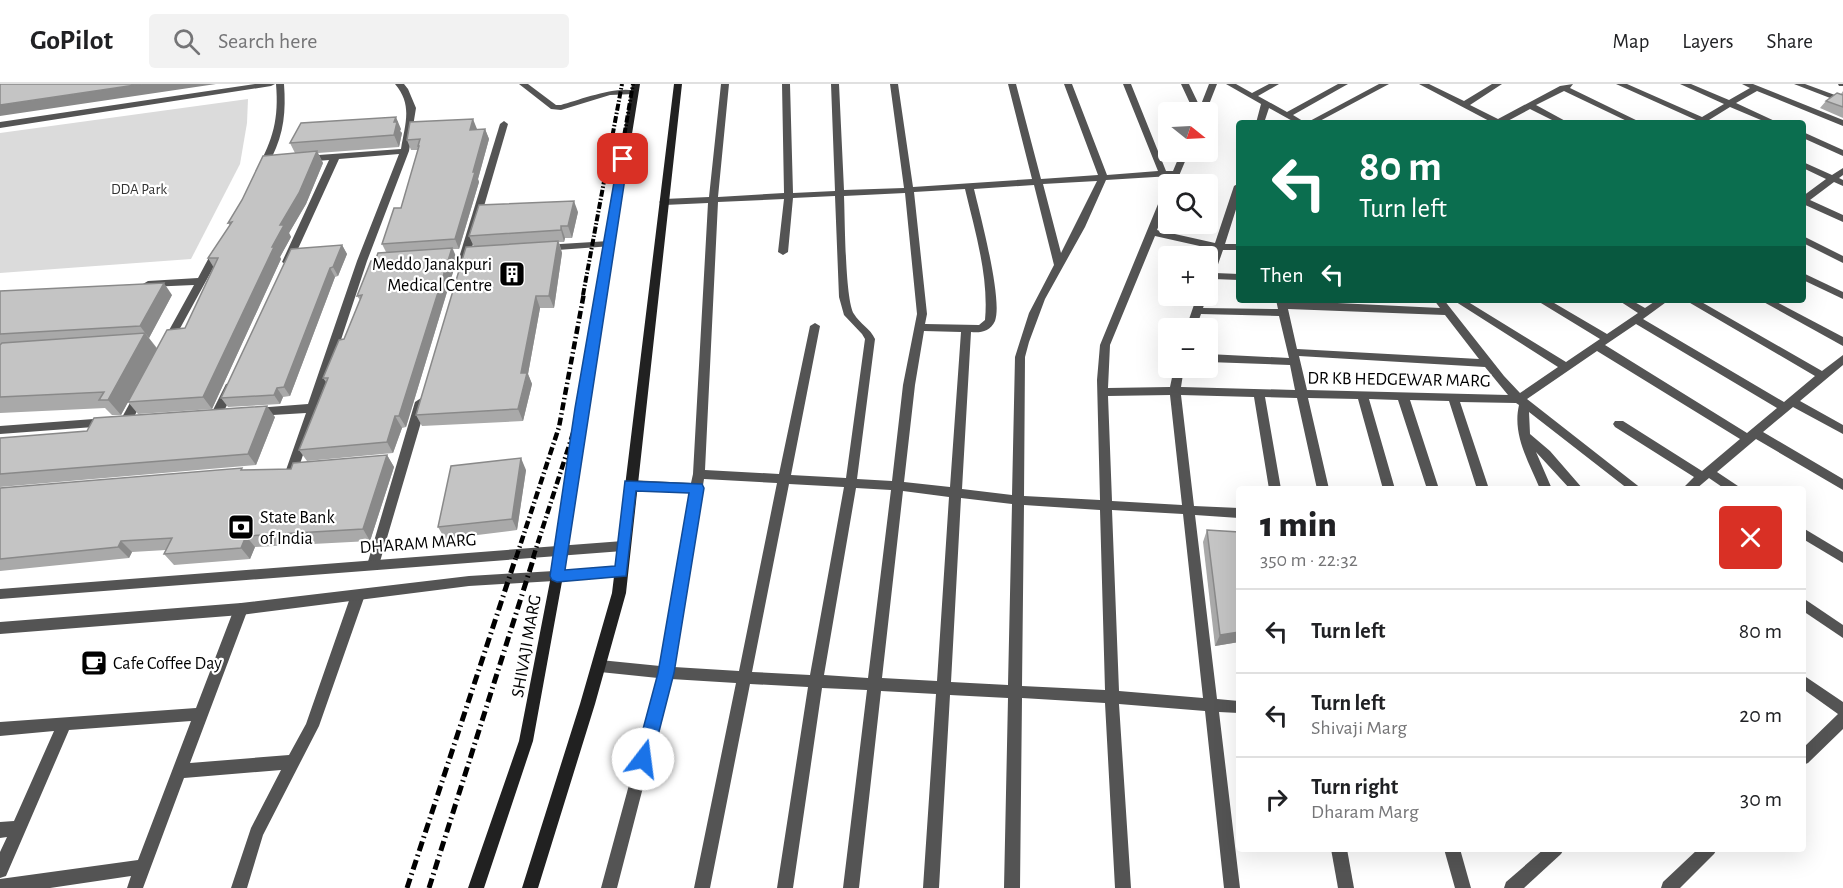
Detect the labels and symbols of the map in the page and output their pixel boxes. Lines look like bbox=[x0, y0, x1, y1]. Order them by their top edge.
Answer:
north arrow bbox=[1158, 102, 1218, 162]
pin bbox=[597, 133, 648, 184]
park label: DDA Park bbox=[111, 182, 167, 197]
place label: Meddo Janakpuri Medical Centre bbox=[372, 256, 492, 295]
building icon: Meddo Janakpuri Medical Centre bbox=[497, 259, 527, 289]
street label: DR KB HEDGEWAR MARG bbox=[1307, 369, 1491, 391]
place label: State Bank of India bbox=[260, 509, 335, 548]
bank icon: State Bank of India bbox=[226, 512, 256, 542]
street label: DHARAM MARG bbox=[359, 531, 477, 557]
street label: SHIVAJI MARG bbox=[509, 593, 545, 699]
cafe icon: Cafe Coffee Day bbox=[79, 648, 109, 678]
place label: Cafe Coffee Day bbox=[113, 655, 222, 673]
position arrow bbox=[611, 727, 675, 791]

